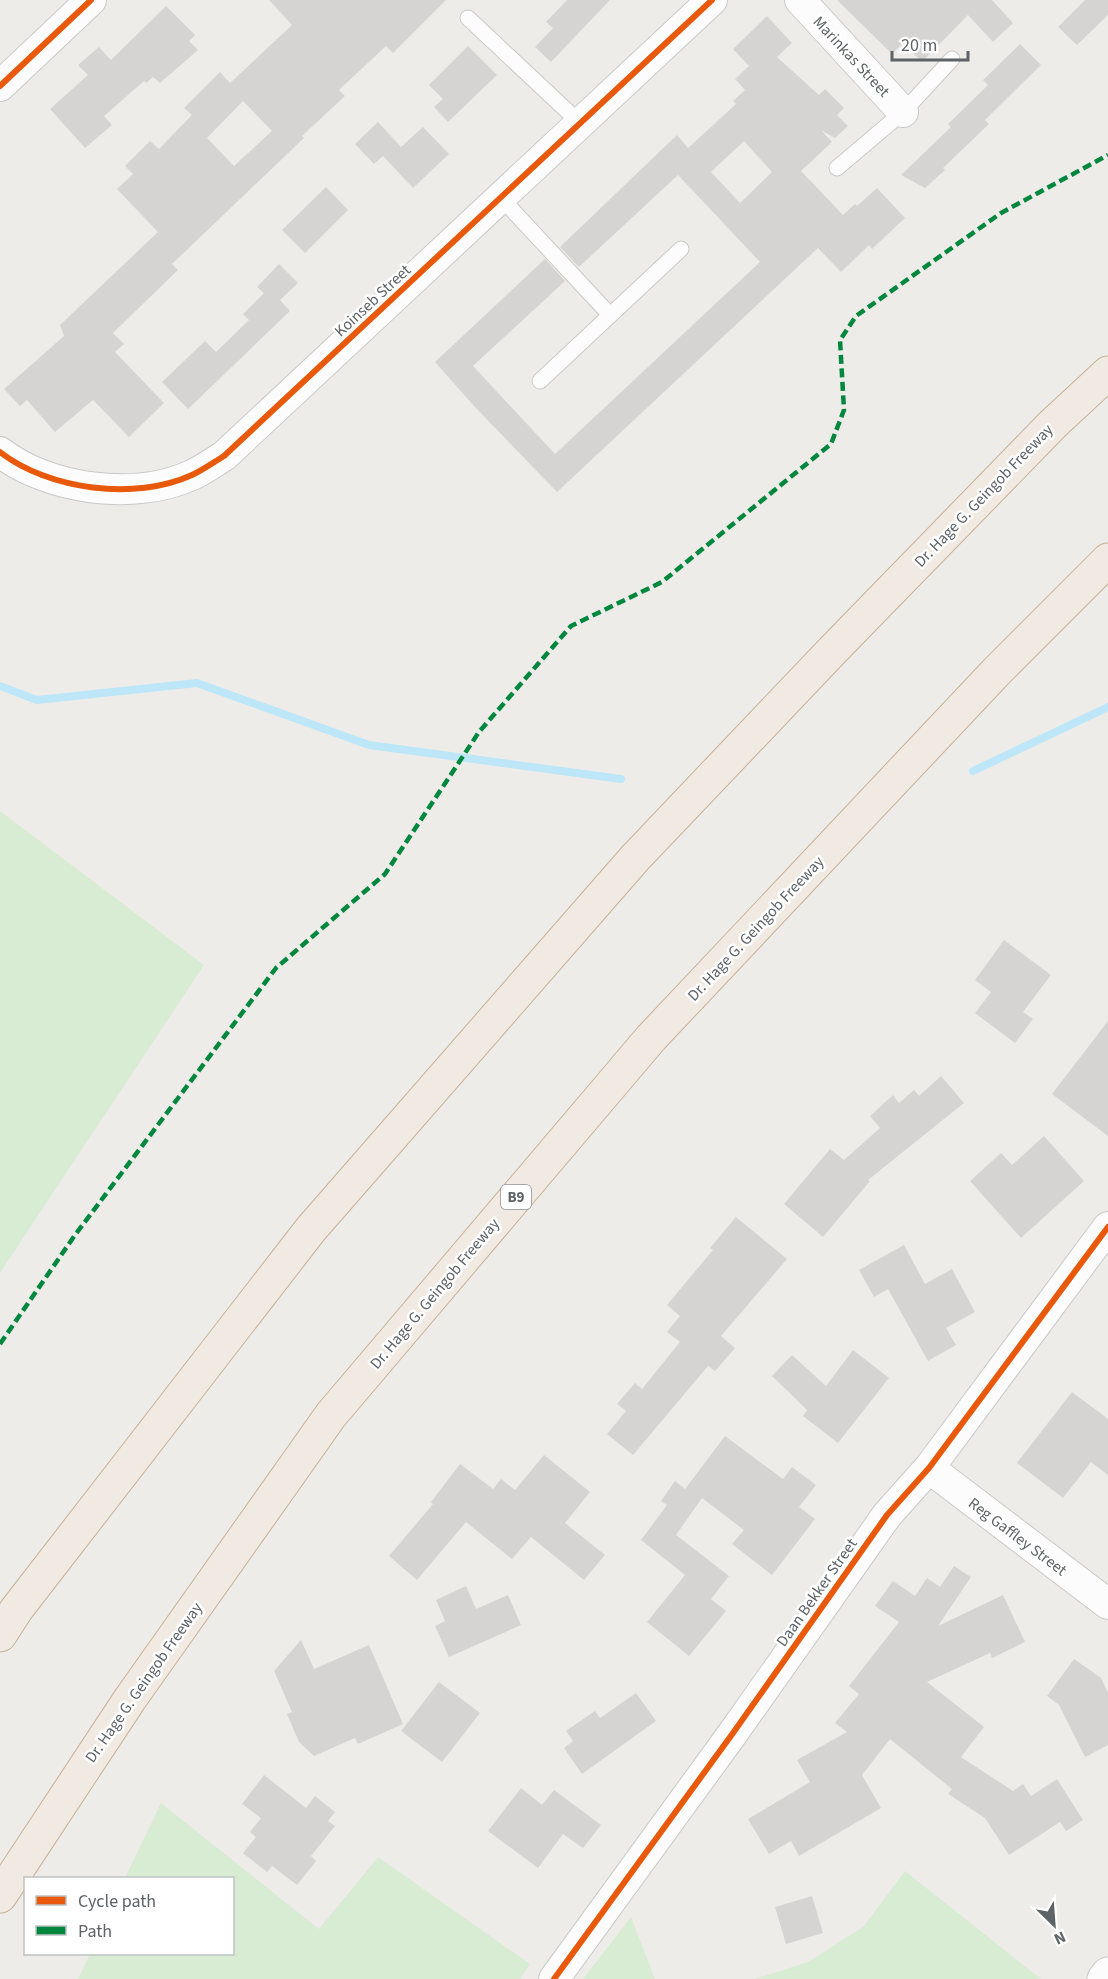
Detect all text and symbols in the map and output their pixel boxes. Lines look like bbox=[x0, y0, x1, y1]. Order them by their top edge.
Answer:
street label: Marinkas Street bbox=[808, 11, 895, 103]
scale bar bbox=[892, 24, 968, 62]
text: 20 m bbox=[901, 33, 937, 58]
street label: Koinseb Street bbox=[330, 259, 416, 342]
street label: Dr. Hage G. Geingob Freeway bbox=[909, 419, 1058, 572]
street label: Dr. Hage G. Geingob Freeway bbox=[683, 851, 829, 1006]
road number: B9 bbox=[501, 1185, 531, 1209]
street label: Dr. Hage G. Geingob Freeway bbox=[365, 1213, 505, 1374]
street label: Reg Gaffley Street bbox=[964, 1493, 1072, 1581]
street label: Daan Bekker Street bbox=[771, 1534, 863, 1651]
street label: Dr. Hage G. Geingob Freeway bbox=[80, 1598, 208, 1767]
legend bbox=[24, 1877, 234, 1955]
text: Cycle path bbox=[78, 1889, 156, 1914]
north arrow bbox=[1024, 1895, 1084, 1955]
text: Path bbox=[78, 1919, 112, 1944]
text: N bbox=[1050, 1925, 1069, 1950]

